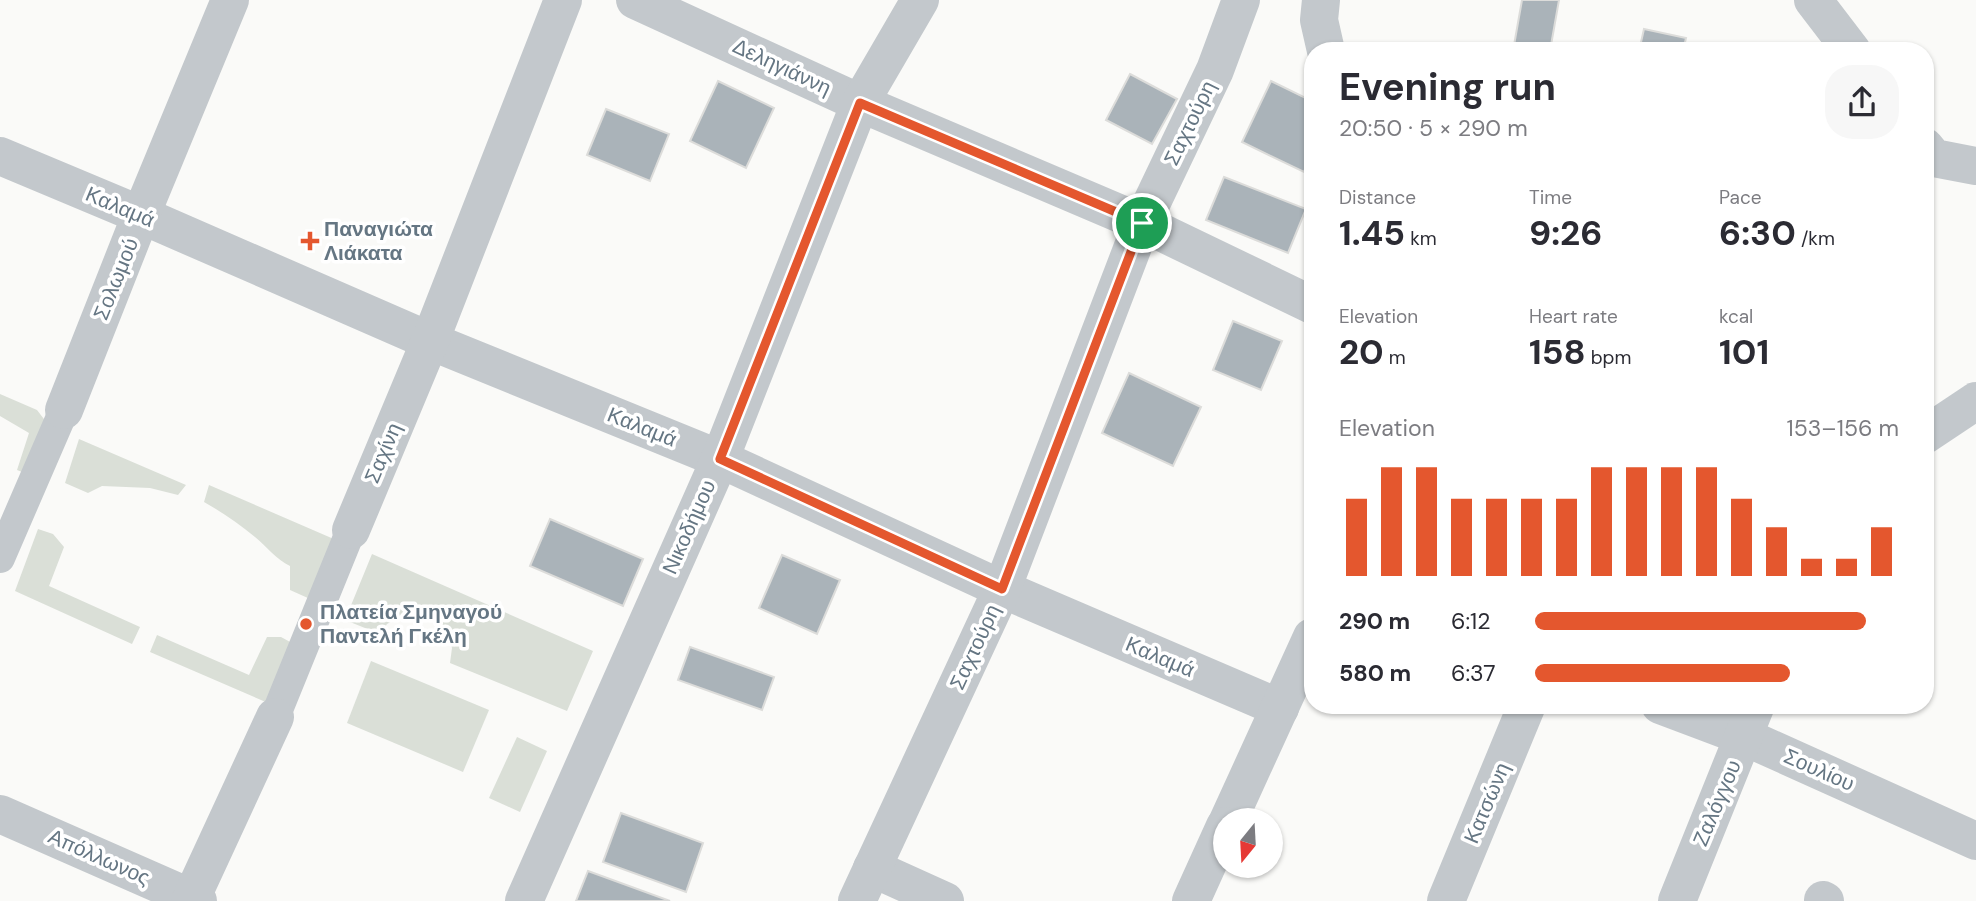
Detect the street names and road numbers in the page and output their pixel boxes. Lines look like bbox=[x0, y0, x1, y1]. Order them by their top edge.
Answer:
street label: Δεληγιάννη bbox=[728, 32, 836, 102]
street label: Σαχτούρη bbox=[1157, 76, 1223, 170]
street label: Καλαμά bbox=[81, 180, 159, 234]
street label: Σολωμού bbox=[87, 234, 145, 324]
street label: Καλαμά bbox=[603, 400, 681, 454]
street label: Σαχίνη bbox=[358, 419, 408, 487]
street label: Νικοδήμου bbox=[656, 475, 722, 579]
street label: Σαχτούρη bbox=[943, 600, 1007, 694]
street label: Καλαμά bbox=[1121, 630, 1199, 684]
street label: Σουλίου bbox=[1779, 742, 1859, 798]
street label: Ζαλόγγου bbox=[1686, 756, 1748, 850]
street label: Κατσώνη bbox=[1457, 758, 1517, 848]
street label: Απόλλωνος bbox=[44, 822, 154, 892]

